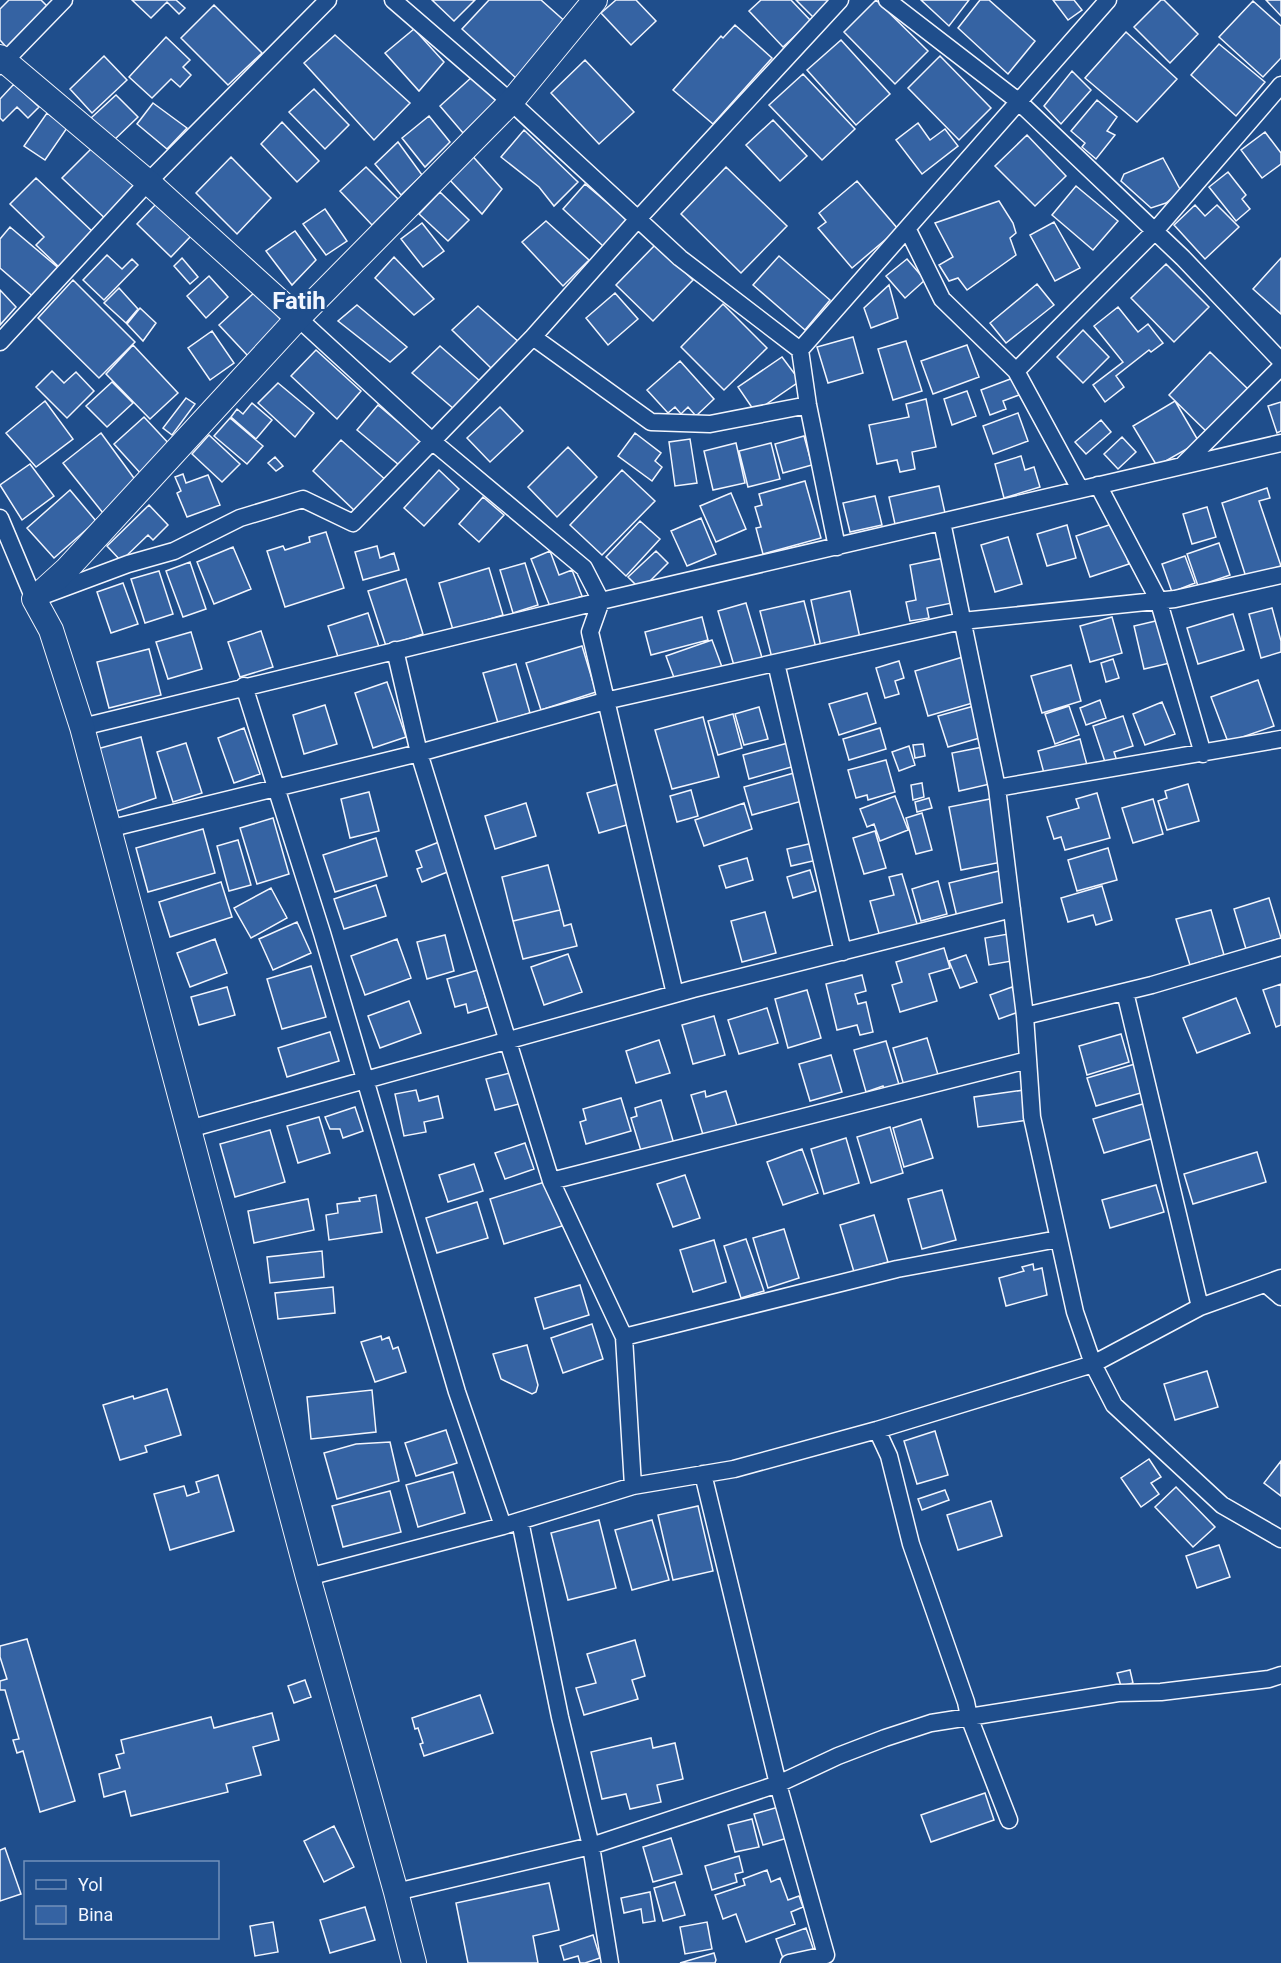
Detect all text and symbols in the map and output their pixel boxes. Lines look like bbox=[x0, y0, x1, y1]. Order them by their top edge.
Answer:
district label: Fatih bbox=[272, 287, 326, 315]
legend bbox=[24, 1861, 219, 1939]
text: Yol bbox=[78, 1874, 103, 1895]
text: Bina bbox=[78, 1904, 113, 1925]

